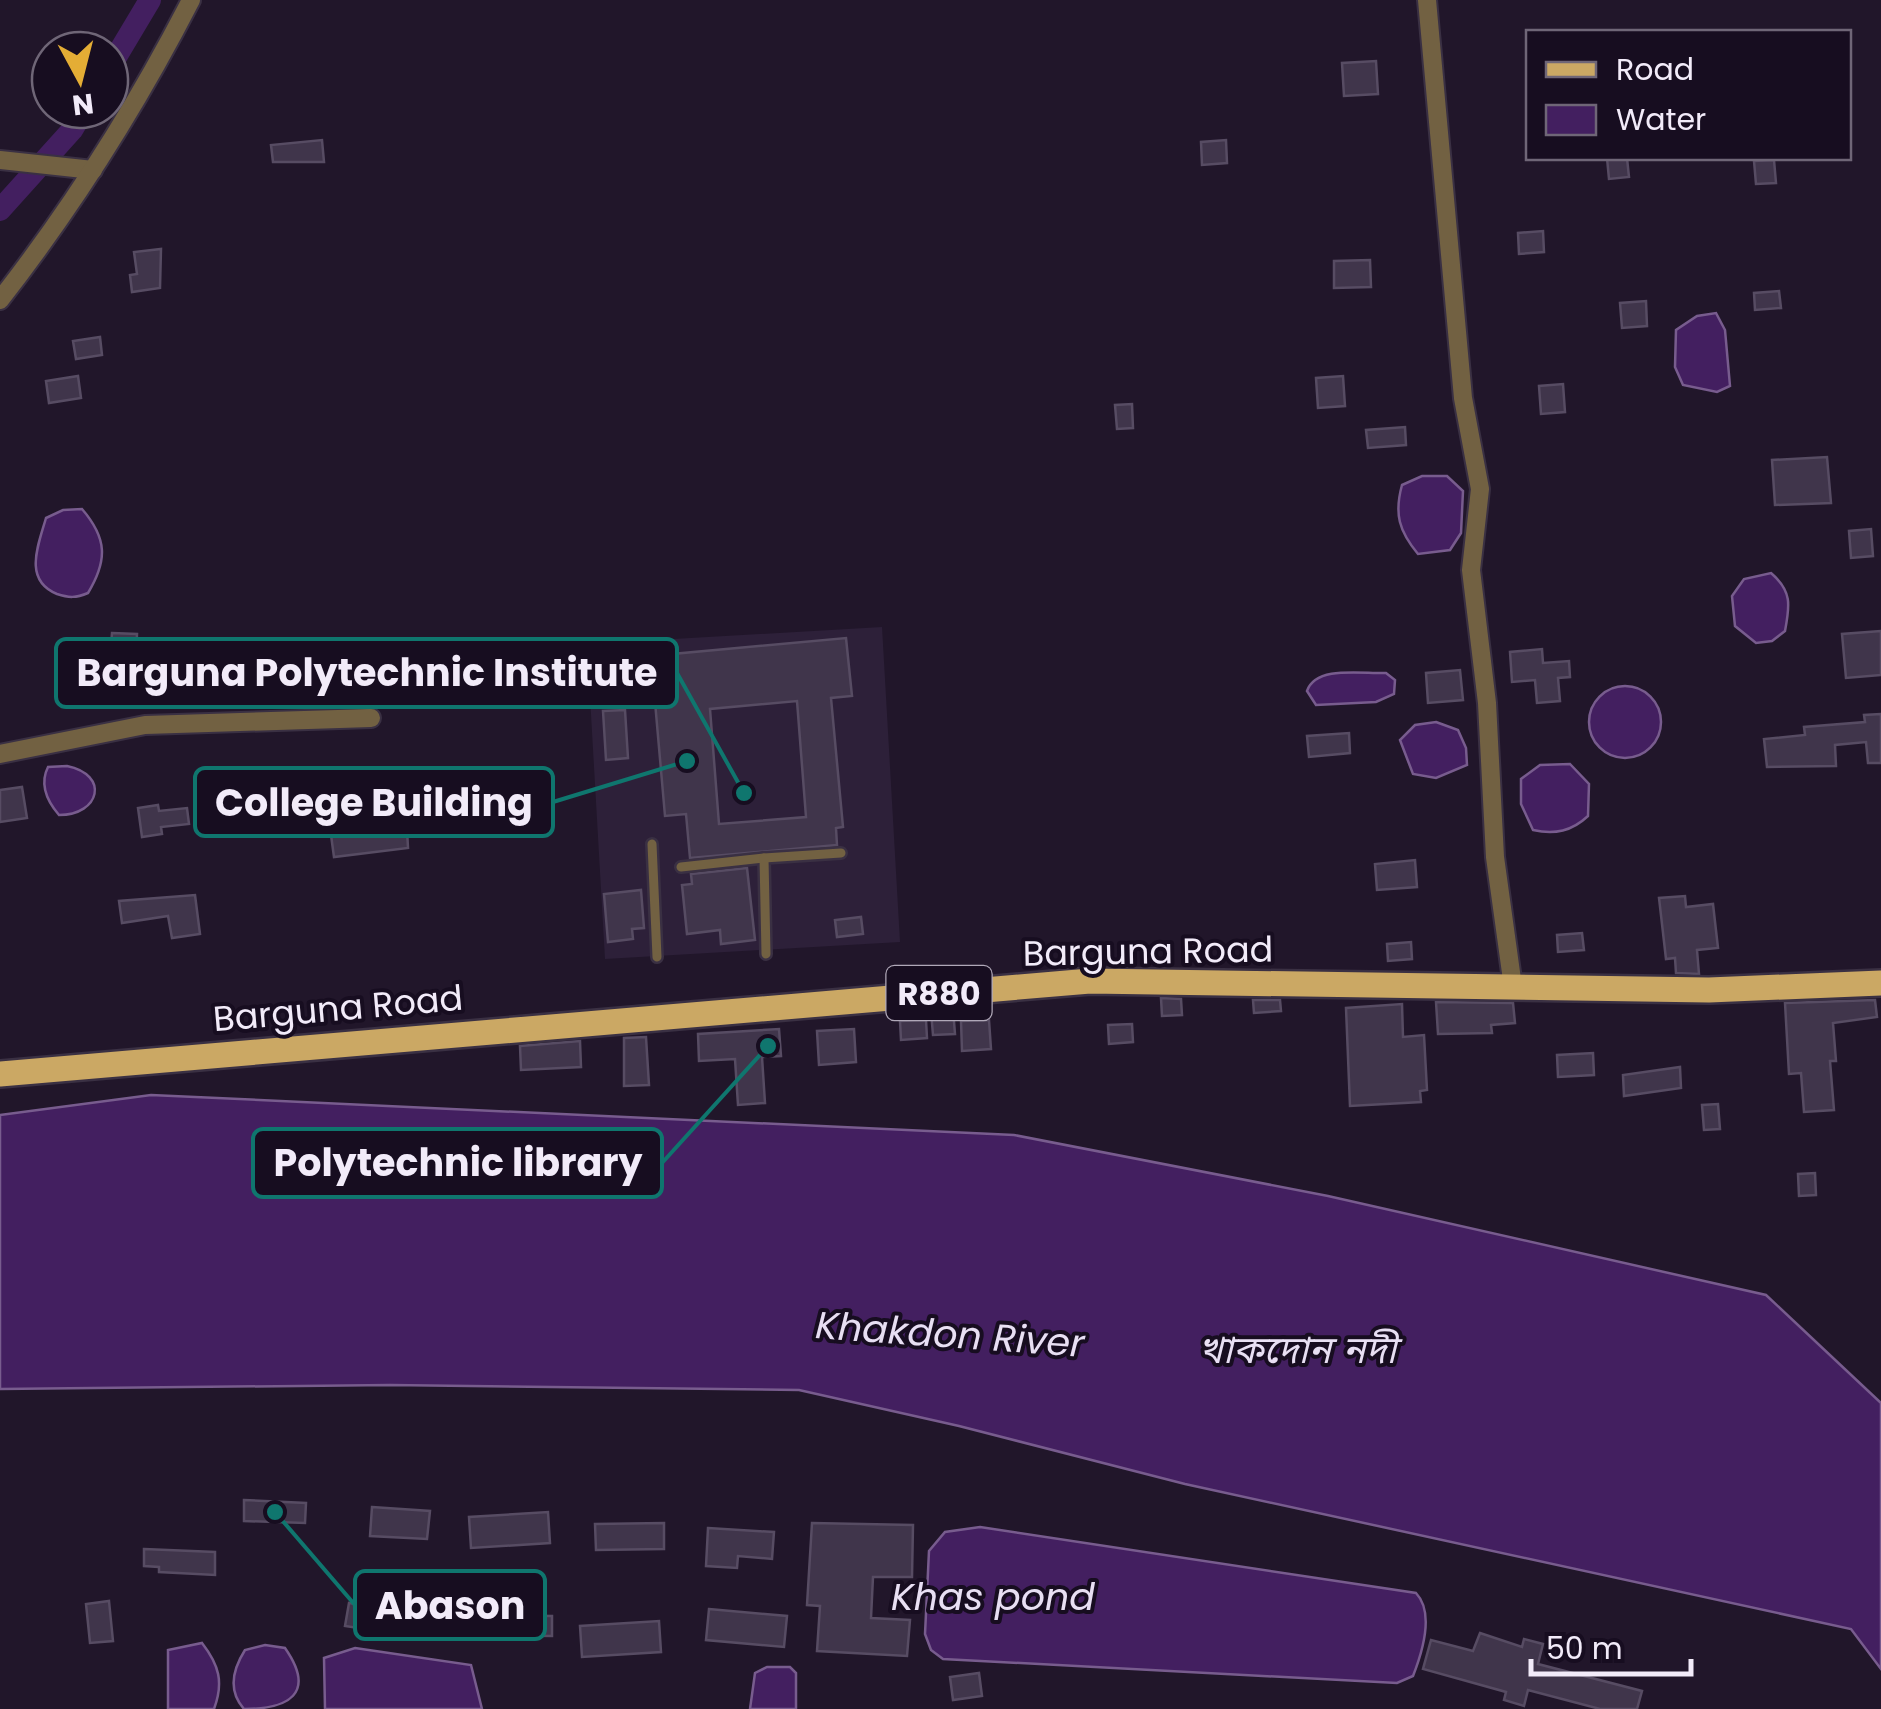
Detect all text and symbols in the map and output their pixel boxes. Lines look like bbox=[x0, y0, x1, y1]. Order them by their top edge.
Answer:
north arrow bbox=[30, 30, 130, 130]
legend bbox=[1526, 30, 1851, 160]
text: Road bbox=[1616, 48, 1694, 91]
text: N bbox=[70, 84, 96, 125]
text: Water bbox=[1616, 98, 1706, 141]
callout: Barguna Polytechnic Institute bbox=[56, 639, 677, 707]
text: Barguna Polytechnic Institute bbox=[77, 646, 657, 699]
callout: College Building bbox=[195, 768, 553, 836]
text: College Building bbox=[215, 776, 533, 829]
street label: Barguna Road bbox=[1022, 924, 1274, 978]
road number: R880 bbox=[886, 966, 992, 1020]
street label: Barguna Road bbox=[211, 973, 465, 1043]
callout: Polytechnic library bbox=[253, 1129, 662, 1197]
text: Polytechnic library bbox=[273, 1136, 643, 1189]
water label: Khakdon River bbox=[814, 1298, 1087, 1370]
water label: খাকদোন নদী bbox=[1198, 1323, 1403, 1376]
water label: Khas pond bbox=[891, 1570, 1095, 1623]
callout: Abason bbox=[355, 1571, 545, 1639]
text: Abason bbox=[375, 1579, 525, 1632]
scale bar bbox=[1531, 1614, 1691, 1676]
text: 50 m bbox=[1546, 1627, 1623, 1670]

